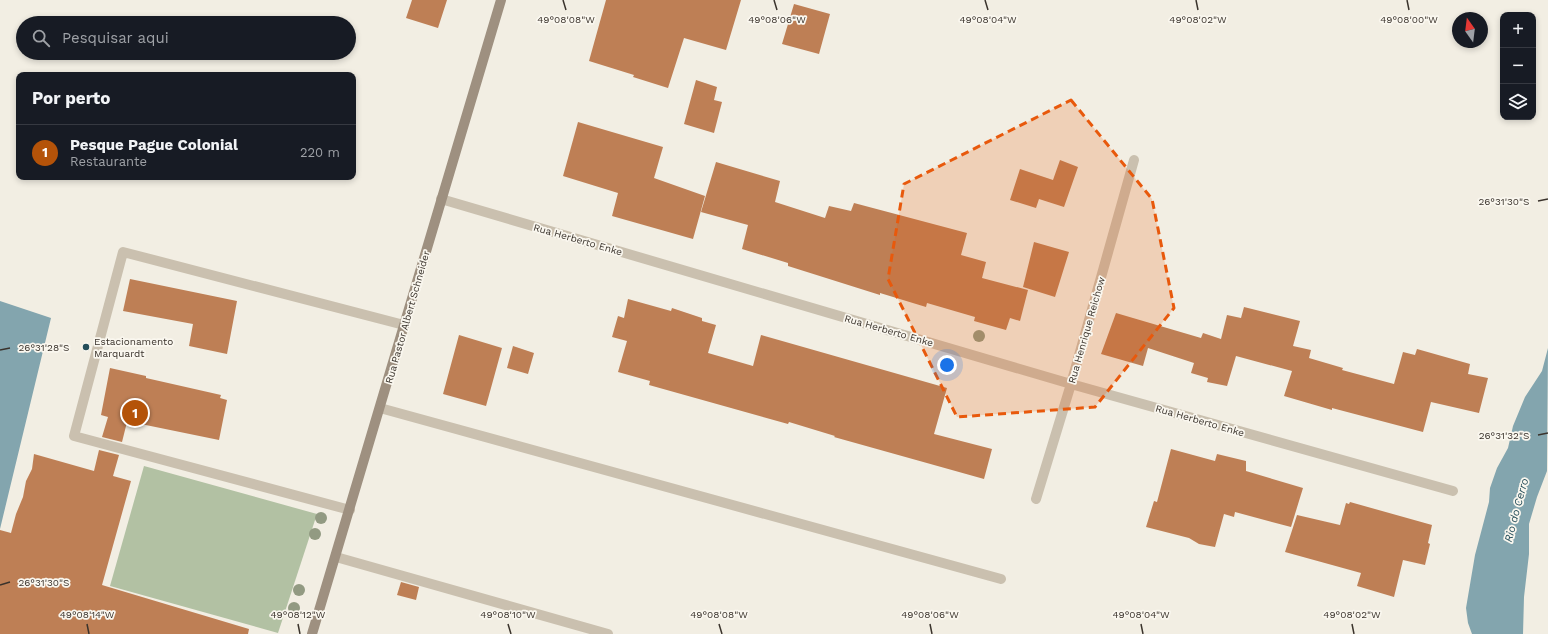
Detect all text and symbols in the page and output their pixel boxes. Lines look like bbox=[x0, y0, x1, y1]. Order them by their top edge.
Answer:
north arrow bbox=[1452, 12, 1488, 48]
map controls bbox=[1500, 12, 1536, 120]
button: + bbox=[1500, 12, 1536, 48]
text: 49°08'08"W bbox=[537, 14, 595, 25]
text: 49°08'06"W bbox=[748, 14, 806, 25]
text: 49°08'04"W bbox=[959, 14, 1017, 25]
text: 49°08'02"W bbox=[1169, 14, 1227, 25]
text: 49°08'00"W bbox=[1380, 14, 1438, 25]
search box bbox=[16, 16, 356, 60]
icon: search bbox=[30, 27, 52, 49]
text: Pesquisar aqui bbox=[62, 29, 169, 47]
button: − bbox=[1500, 48, 1536, 84]
button: layers bbox=[1500, 84, 1536, 120]
text: Por perto bbox=[32, 88, 110, 108]
text: Pesque Pague Colonial bbox=[70, 136, 238, 154]
text: 1 bbox=[42, 145, 48, 160]
text: 220 m bbox=[300, 145, 340, 160]
text: Restaurante bbox=[70, 154, 147, 169]
text: 26°31'30"S bbox=[1478, 196, 1530, 207]
street label: Rua Herberto Enke bbox=[532, 222, 624, 257]
street label: Rua Pastor Albert Schneider bbox=[383, 249, 432, 385]
street label: Rua Henrique Reichow bbox=[1066, 275, 1107, 385]
street label: Rua Herberto Enke bbox=[843, 313, 935, 348]
place label: Estacionamento Marquardt bbox=[94, 336, 173, 359]
text: 26°31'28"S bbox=[18, 342, 70, 353]
marker: Estacionamento Marquardt bbox=[81, 342, 91, 352]
your location bbox=[937, 355, 957, 375]
pin: 1 bbox=[122, 398, 148, 428]
street label: Rua Herberto Enke bbox=[1154, 403, 1246, 438]
text: 26°31'32"S bbox=[1479, 430, 1529, 441]
water label: Rio do Cerro bbox=[1502, 477, 1531, 543]
text: 26°31'30"S bbox=[18, 577, 70, 588]
text: 49°08'14"W bbox=[60, 609, 115, 620]
text: 49°08'12"W bbox=[271, 609, 326, 620]
text: 49°08'10"W bbox=[480, 609, 536, 620]
text: 49°08'08"W bbox=[690, 609, 748, 620]
text: 49°08'06"W bbox=[901, 609, 959, 620]
text: 49°08'04"W bbox=[1112, 609, 1170, 620]
text: 49°08'02"W bbox=[1323, 609, 1381, 620]

